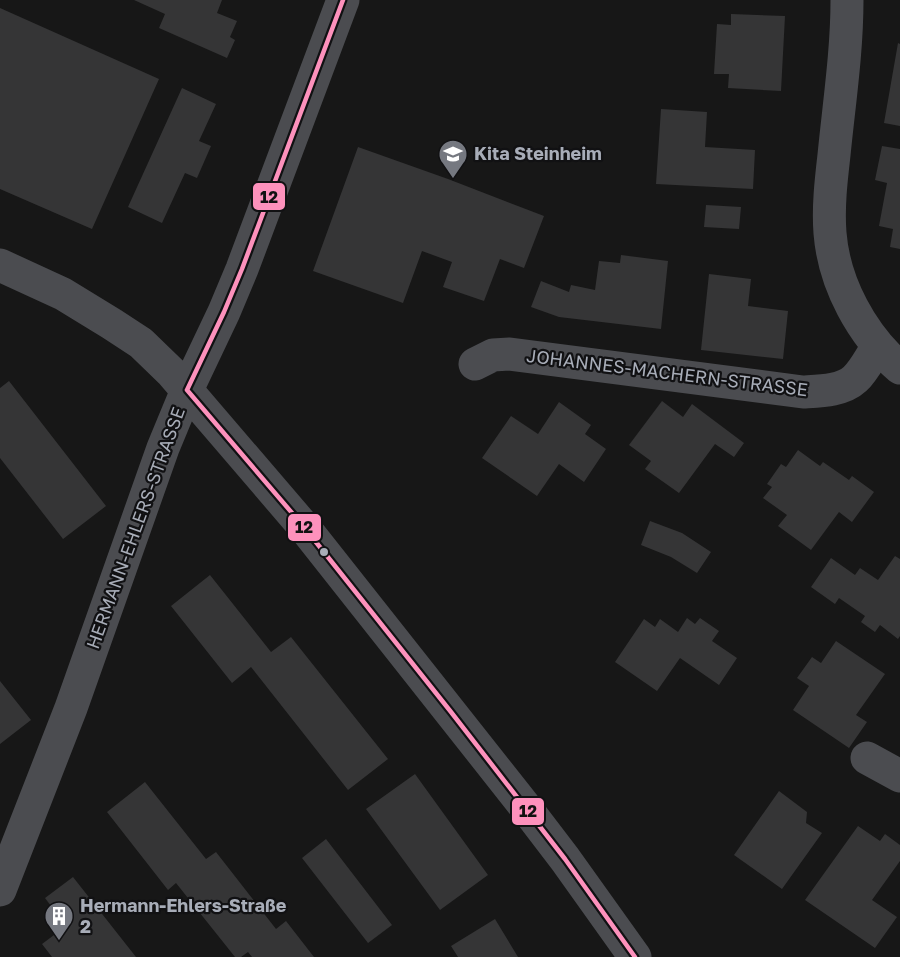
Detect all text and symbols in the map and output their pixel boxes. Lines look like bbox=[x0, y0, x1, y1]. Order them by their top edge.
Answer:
school or university icon: Kita Steinheim bbox=[437, 138, 469, 180]
place label: Kita Steinheim bbox=[474, 142, 602, 164]
line badge: 12 bbox=[252, 182, 286, 211]
text: 12 bbox=[260, 187, 278, 207]
street label: JOHANNES-MACHERN-STRASSE bbox=[525, 344, 809, 400]
street label: HERMANN-EHLERS-STRASSE bbox=[81, 404, 189, 652]
line badge: 12 bbox=[287, 513, 322, 542]
text: 12 bbox=[295, 517, 313, 537]
unlabelled marker bbox=[318, 546, 330, 558]
line badge: 12 bbox=[511, 797, 545, 826]
text: 12 bbox=[519, 801, 537, 821]
place label: Hermann-Ehlers-Straße 2 bbox=[80, 894, 287, 937]
building icon: Hermann-Ehlers-Straße 2 bbox=[43, 900, 75, 942]

